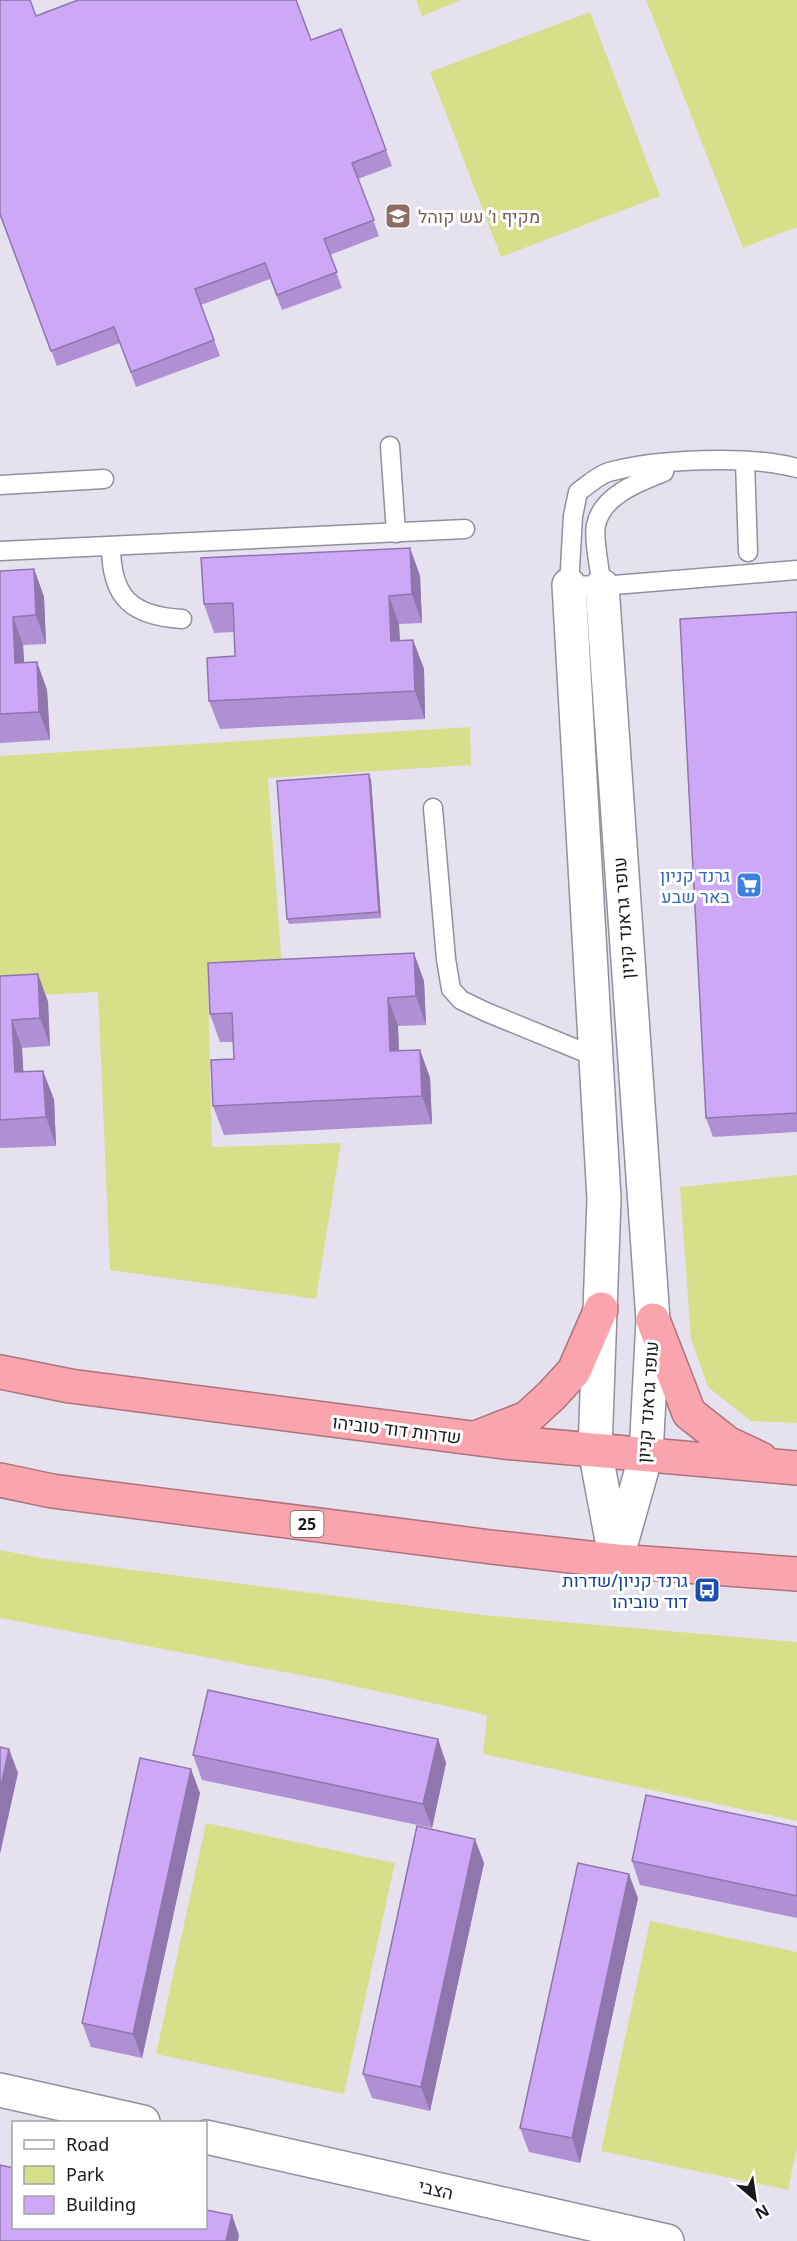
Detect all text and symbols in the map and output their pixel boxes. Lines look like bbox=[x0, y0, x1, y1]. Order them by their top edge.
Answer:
school or university icon: מקיף ו׳ עש קוהל bbox=[383, 201, 413, 231]
place label: מקיף ו׳ עש קוהל bbox=[418, 204, 540, 228]
street label: עופר גראנד קניון bbox=[607, 856, 639, 980]
place label: גרנד קניון באר שבע bbox=[660, 863, 731, 908]
supermarket icon: גרנד קניון באר שבע bbox=[734, 870, 764, 900]
street label: עופר גראנד קניון bbox=[631, 1340, 663, 1464]
street label: שדרות דוד טוביהו bbox=[331, 1409, 463, 1449]
road number: 25 bbox=[290, 1511, 324, 1537]
place label: גרנד קניון/שדרות דוד טוביהו bbox=[562, 1568, 688, 1613]
bus stop icon: גרנד קניון/שדרות דוד טוביהו bbox=[692, 1575, 722, 1605]
legend bbox=[12, 2121, 207, 2229]
text: Road bbox=[66, 2132, 109, 2156]
text: Park bbox=[66, 2162, 104, 2186]
north arrow bbox=[725, 2169, 785, 2229]
street label: הצבי bbox=[416, 2173, 456, 2205]
text: Building bbox=[66, 2192, 136, 2216]
text: N bbox=[751, 2199, 773, 2225]

